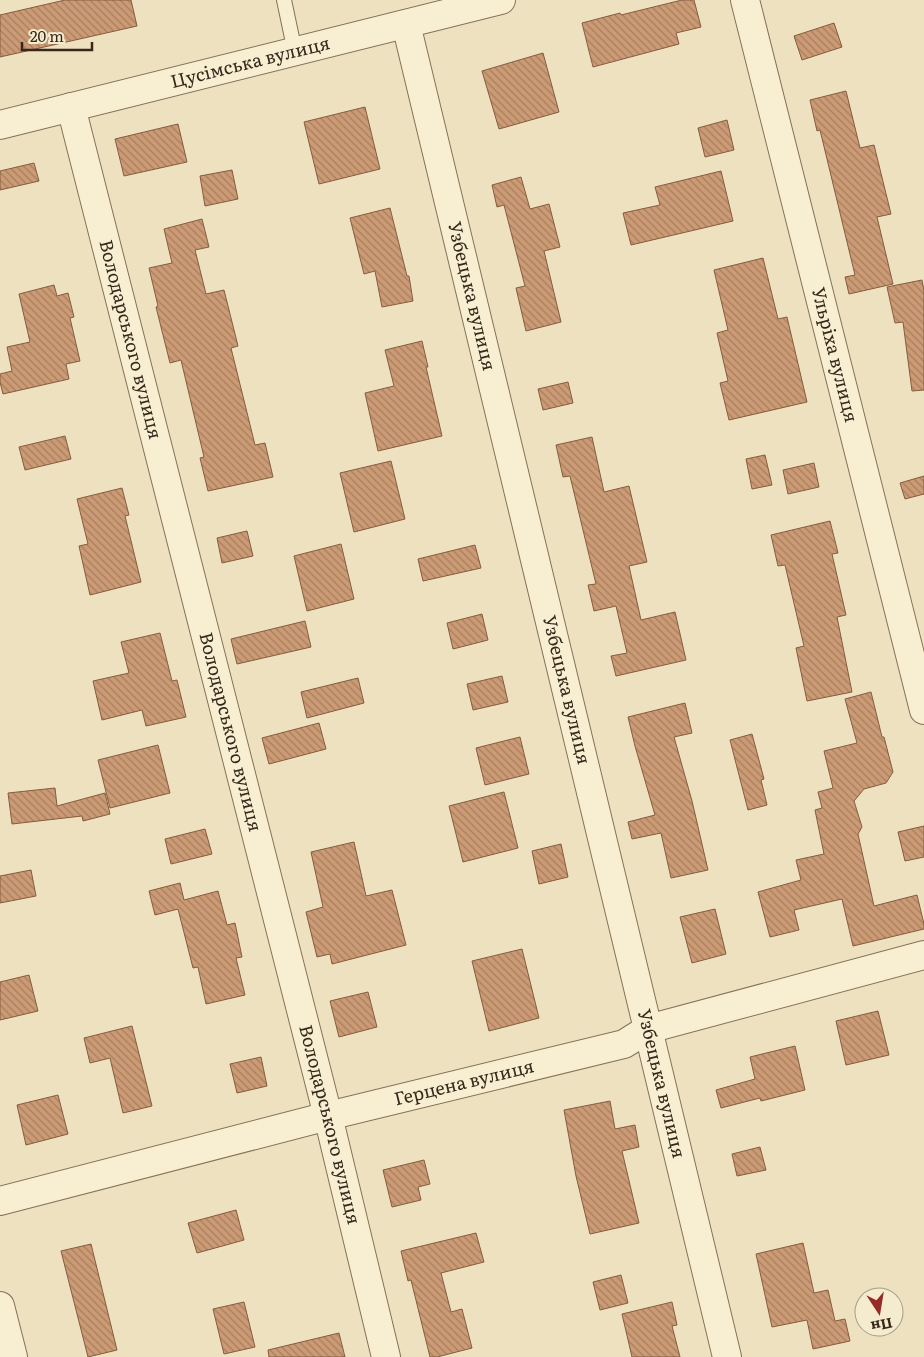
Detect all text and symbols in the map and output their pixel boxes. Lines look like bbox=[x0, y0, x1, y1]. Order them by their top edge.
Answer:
scale bar bbox=[22, 20, 92, 52]
text: 20 m bbox=[30, 24, 64, 47]
street label: Цусімська вулиця bbox=[167, 28, 333, 94]
street label: Узбецька вулиця bbox=[442, 219, 504, 373]
street label: Володарського вулиця bbox=[93, 237, 170, 442]
street label: Ульріха вулиця bbox=[806, 284, 866, 425]
street label: Узбецька вулиця bbox=[537, 612, 599, 767]
street label: Володарського вулиця bbox=[193, 629, 270, 834]
street label: Узбецька вулиця bbox=[632, 1006, 694, 1161]
street label: Володарського вулиця bbox=[293, 1022, 369, 1227]
street label: Герцена вулиця bbox=[391, 1051, 537, 1111]
north arrow bbox=[854, 1287, 904, 1337]
text: Пн bbox=[869, 1314, 895, 1338]

